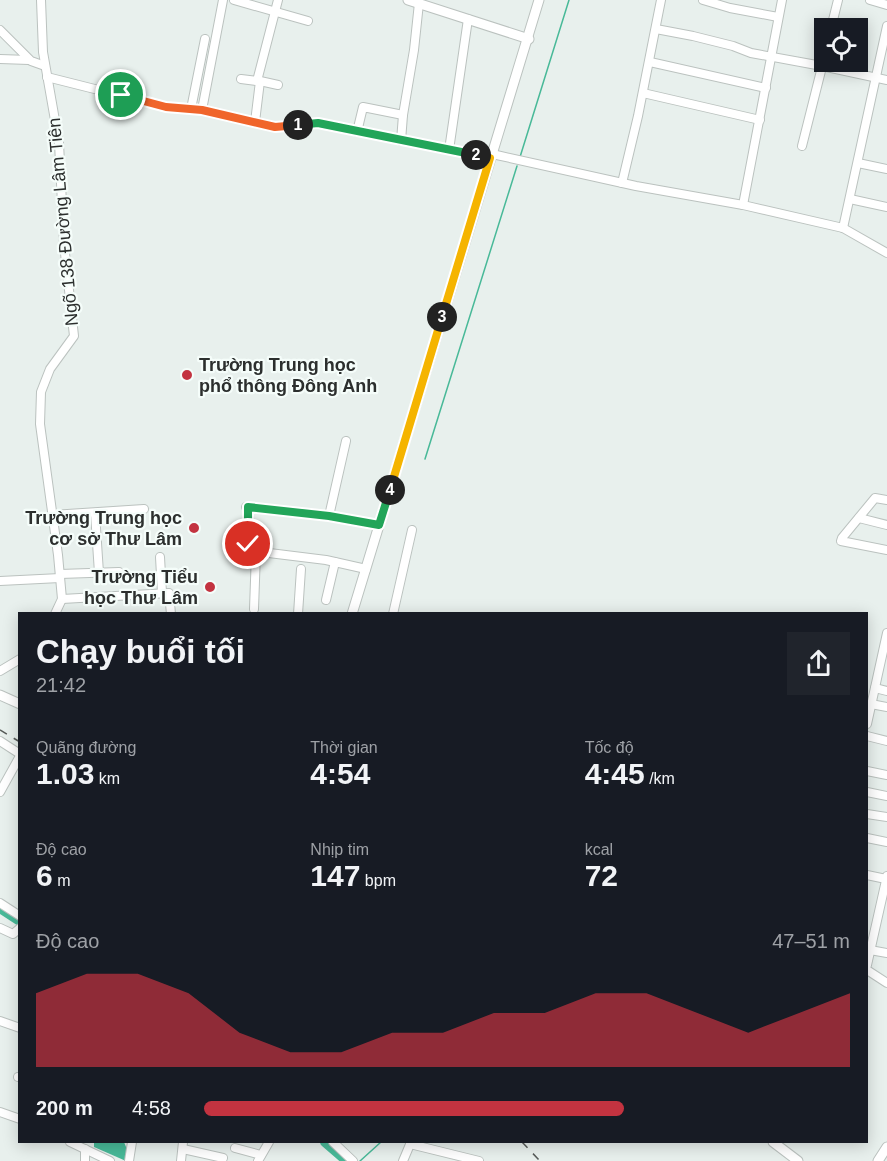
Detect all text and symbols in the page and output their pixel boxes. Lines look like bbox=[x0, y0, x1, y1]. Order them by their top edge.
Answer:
map controls bbox=[814, 18, 868, 72]
button: locate bbox=[814, 18, 868, 72]
pin bbox=[95, 69, 146, 120]
icon: arrive bbox=[104, 78, 137, 111]
pin: 1 bbox=[283, 110, 313, 140]
text: 1 bbox=[294, 116, 302, 133]
street label: Ngõ 138 Đường Lâm Tiên bbox=[44, 117, 82, 327]
pin: 2 bbox=[461, 140, 491, 170]
text: 2 bbox=[472, 146, 480, 163]
pin: 3 bbox=[427, 302, 457, 332]
text: 3 bbox=[438, 308, 446, 325]
place label: Trường Trung học phổ thông Đông Anh bbox=[199, 355, 377, 396]
marker: Trường Trung học phổ thông Đông Anh bbox=[180, 368, 194, 382]
pin: 4 bbox=[375, 475, 405, 505]
text: 4 bbox=[386, 481, 394, 498]
place label: Trường Trung học cơ sở Thư Lâm bbox=[25, 508, 182, 549]
pin bbox=[222, 518, 273, 569]
marker: Trường Trung học cơ sở Thư Lâm bbox=[187, 521, 201, 535]
icon: check bbox=[231, 527, 264, 560]
place label: Trường Tiểu học Thư Lâm bbox=[84, 567, 198, 608]
marker: Trường Tiểu học Thư Lâm bbox=[203, 580, 217, 594]
button: share bbox=[787, 632, 850, 695]
text: Chạy buổi tối bbox=[36, 633, 245, 670]
text: 21:42 bbox=[36, 674, 86, 696]
text: Quãng đường bbox=[36, 739, 136, 756]
text: Thời gian bbox=[310, 739, 378, 756]
text: Tốc độ bbox=[585, 739, 634, 756]
text: 1.03 bbox=[36, 757, 94, 790]
text: 4:54 bbox=[310, 757, 370, 790]
text: 4:45 bbox=[585, 757, 645, 790]
text: km bbox=[94, 770, 120, 787]
text: /km bbox=[645, 770, 675, 787]
text: Độ cao bbox=[36, 841, 87, 858]
text: Nhịp tim bbox=[310, 841, 369, 858]
text: kcal bbox=[585, 841, 613, 858]
text: 6 bbox=[36, 859, 53, 892]
text: 147 bbox=[310, 859, 360, 892]
text: 72 bbox=[585, 859, 618, 892]
text: m bbox=[53, 872, 70, 889]
text: bpm bbox=[360, 872, 396, 889]
text: Độ cao bbox=[36, 930, 99, 952]
text: 47–51 m bbox=[772, 930, 850, 952]
text: 200 m bbox=[36, 1097, 93, 1119]
text: 4:58 bbox=[132, 1097, 171, 1119]

